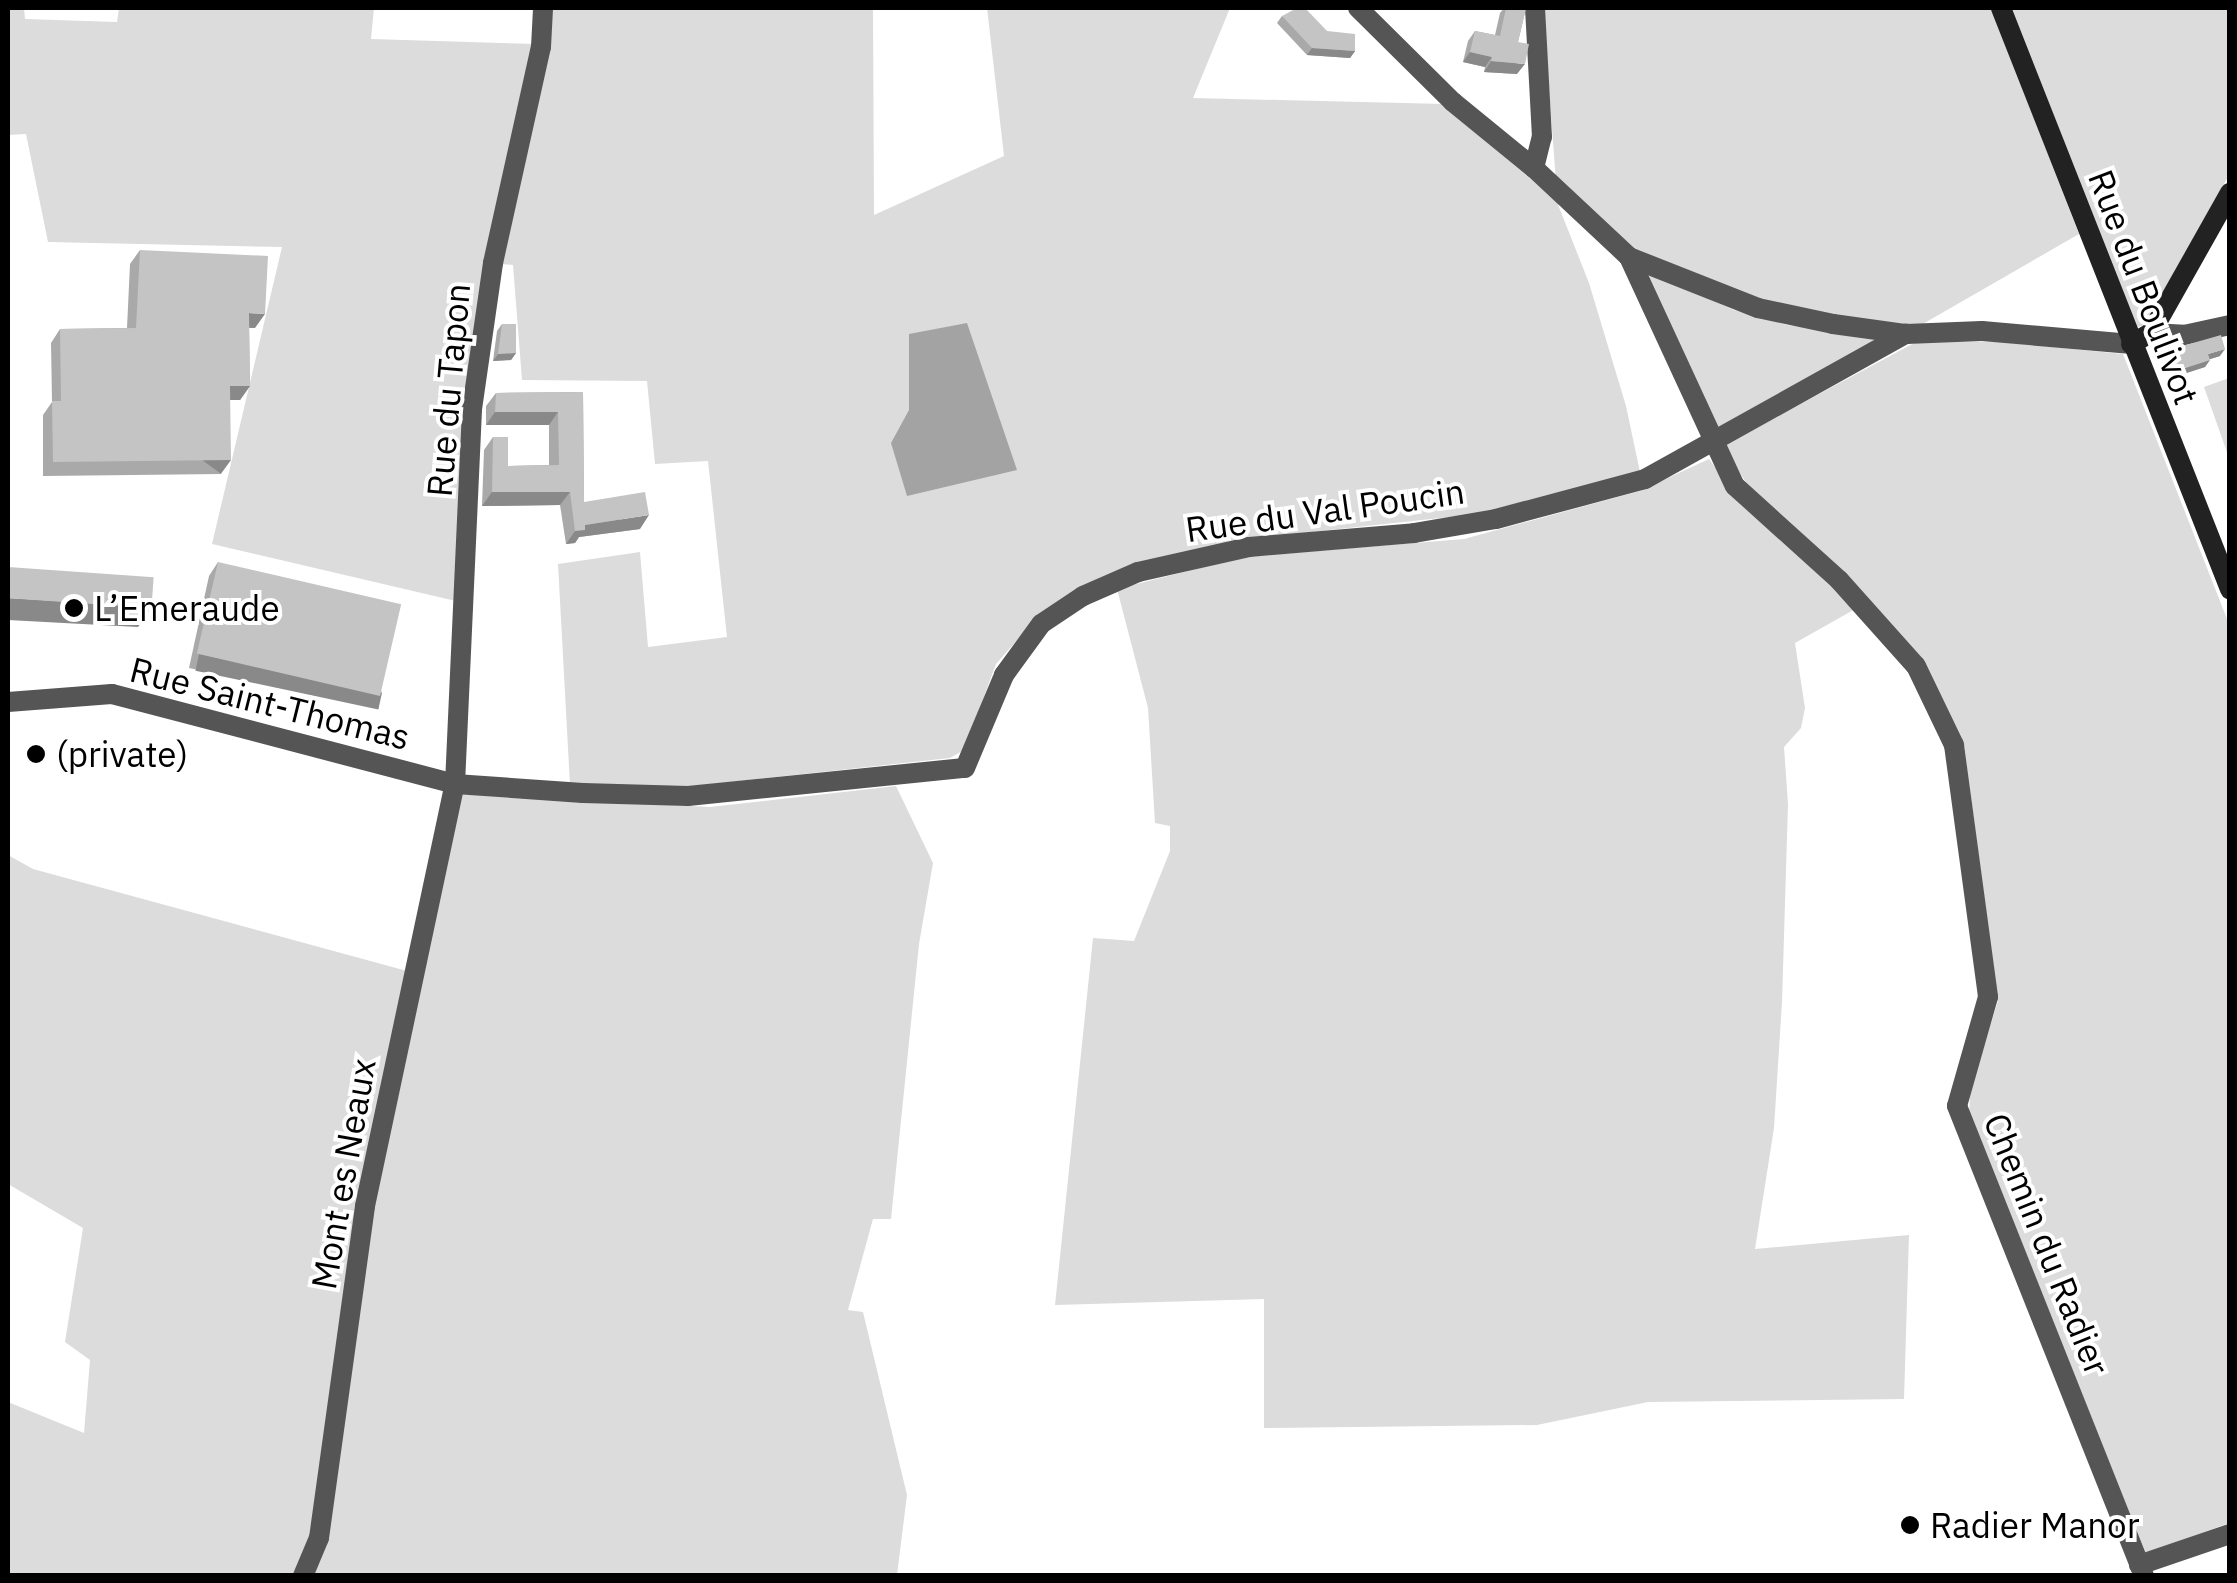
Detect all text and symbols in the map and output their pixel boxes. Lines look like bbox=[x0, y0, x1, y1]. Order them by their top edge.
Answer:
street label: Rue du Boulivot bbox=[2080, 164, 2208, 410]
street label: Rue du Tapon bbox=[418, 281, 478, 499]
street label: Rue du Val Poucin bbox=[1183, 470, 1467, 550]
place label: L’Emeraude bbox=[94, 587, 280, 629]
marker: L’Emeraude bbox=[63, 597, 85, 619]
street label: Rue Saint-Thomas bbox=[126, 648, 414, 758]
place label: (private) bbox=[56, 733, 188, 775]
marker: (private) bbox=[25, 743, 47, 765]
street label: Mont es Neaux bbox=[302, 1056, 384, 1292]
street label: Chemin du Radier bbox=[1975, 1107, 2119, 1381]
place label: Radier Manor bbox=[1930, 1504, 2140, 1546]
marker: Radier Manor bbox=[1899, 1514, 1921, 1536]

